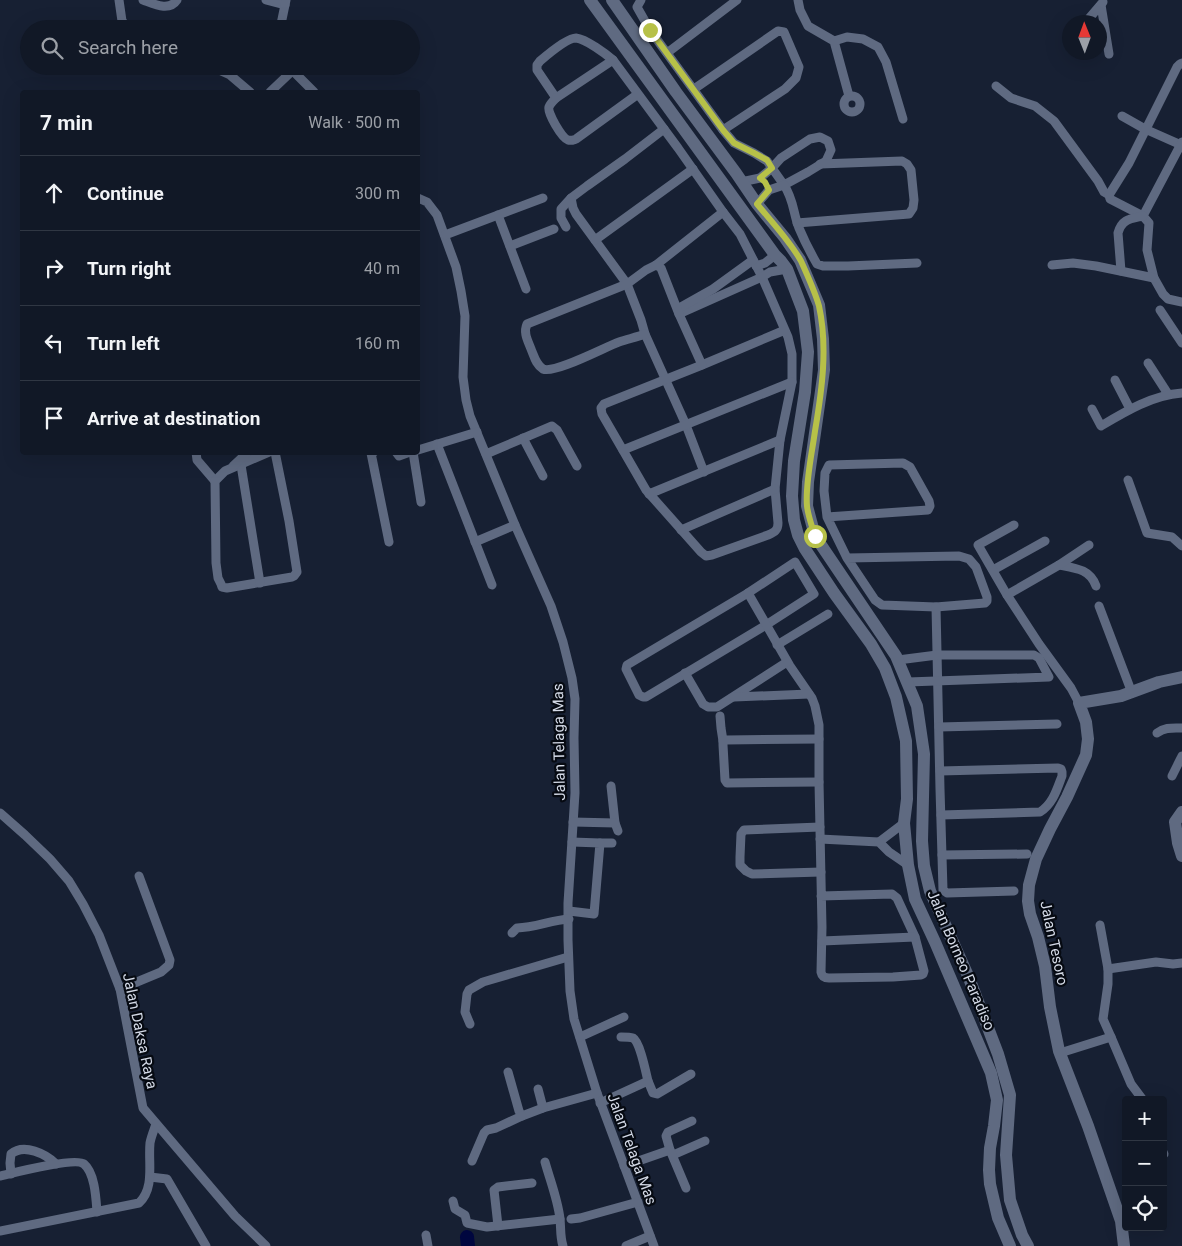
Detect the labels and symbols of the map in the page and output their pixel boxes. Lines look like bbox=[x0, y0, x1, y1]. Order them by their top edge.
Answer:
north arrow bbox=[1062, 15, 1107, 60]
route end bbox=[639, 19, 662, 42]
route start bbox=[804, 525, 827, 548]
street label: Jalan Telaga Mas bbox=[549, 683, 569, 801]
street label: Jalan Borneo Paradiso bbox=[923, 887, 999, 1033]
street label: Jalan Tesoro bbox=[1036, 899, 1072, 987]
street label: Jalan Daksa Raya bbox=[119, 971, 161, 1091]
street label: Jalan Telaga Mas bbox=[603, 1091, 661, 1207]

